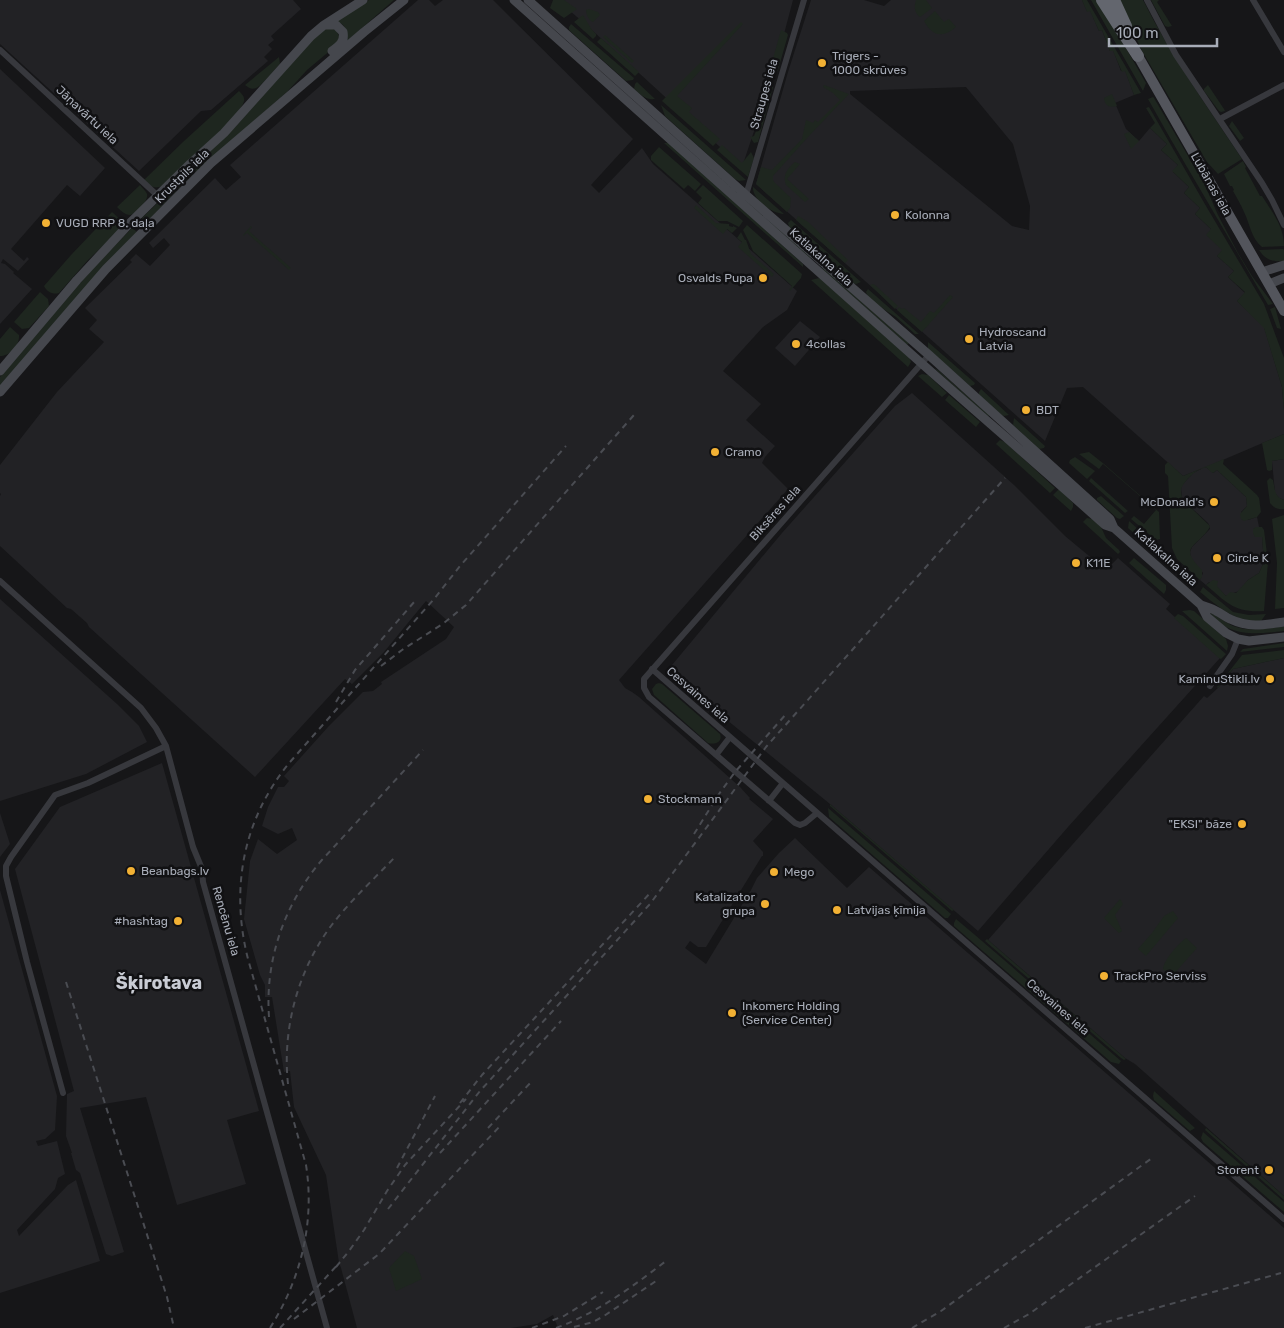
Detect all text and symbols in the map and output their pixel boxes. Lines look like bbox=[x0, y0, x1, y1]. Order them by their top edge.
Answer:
scale bar bbox=[1109, 15, 1216, 47]
text: 100 m bbox=[1116, 24, 1158, 42]
place label: Trigers - 1000 skrūves bbox=[832, 49, 906, 77]
street label: Straupes iela bbox=[747, 57, 781, 131]
marker: Trigers - 1000 skrūves bbox=[816, 57, 828, 69]
street label: Jāņavārtu iela bbox=[53, 83, 121, 147]
street label: Krustpils iela bbox=[152, 146, 212, 206]
street label: Lubānas iela bbox=[1188, 150, 1234, 218]
place label: Kolonna bbox=[905, 208, 950, 222]
marker: Kolonna bbox=[889, 209, 901, 221]
place label: VUGD RRP 8. daļa bbox=[56, 216, 155, 230]
marker: VUGD RRP 8. daļa bbox=[40, 217, 52, 229]
street label: Katlakalna iela bbox=[787, 225, 855, 289]
place label: Osvalds Pupa bbox=[678, 271, 753, 285]
marker: Osvalds Pupa bbox=[757, 272, 769, 284]
place label: Hydroscand Latvia bbox=[979, 325, 1046, 353]
marker: Hydroscand Latvia bbox=[963, 333, 975, 345]
place label: 4collas bbox=[806, 337, 846, 351]
marker: 4collas bbox=[790, 338, 802, 350]
place label: BDT bbox=[1036, 403, 1059, 417]
marker: BDT bbox=[1020, 404, 1032, 416]
place label: Cramo bbox=[725, 445, 762, 459]
marker: Cramo bbox=[709, 446, 721, 458]
street label: Biksēres iela bbox=[747, 483, 803, 543]
place label: McDonald's bbox=[1140, 495, 1204, 509]
marker: McDonald's bbox=[1208, 496, 1220, 508]
street label: Katlakalna iela bbox=[1132, 525, 1200, 589]
place label: Circle K bbox=[1227, 551, 1270, 565]
marker: Circle K bbox=[1211, 552, 1223, 564]
place label: K11E bbox=[1086, 556, 1111, 570]
marker: K11E bbox=[1070, 557, 1082, 569]
street label: Cesvaines iela bbox=[664, 664, 732, 726]
place label: KaminuStikli.lv bbox=[1179, 672, 1260, 686]
marker: KaminuStikli.lv bbox=[1264, 673, 1276, 685]
place label: Stockmann bbox=[658, 792, 722, 806]
marker: Stockmann bbox=[642, 793, 654, 805]
place label: "EKSI" bāze bbox=[1169, 817, 1232, 831]
marker: "EKSI" bāze bbox=[1236, 818, 1248, 830]
place label: Beanbags.lv bbox=[141, 864, 210, 878]
marker: Beanbags.lv bbox=[125, 865, 137, 877]
place label: Mego bbox=[784, 865, 814, 879]
marker: Mego bbox=[768, 866, 780, 878]
street label: Rencēnu iela bbox=[209, 885, 243, 957]
place label: Katalizator grupa bbox=[695, 890, 755, 918]
marker: Katalizator grupa bbox=[759, 898, 771, 910]
place label: Latvijas ķīmija bbox=[847, 903, 926, 917]
marker: Latvijas ķīmija bbox=[831, 904, 843, 916]
place label: #hashtag bbox=[114, 914, 168, 928]
marker: #hashtag bbox=[172, 915, 184, 927]
place label: TrackPro Serviss bbox=[1114, 969, 1206, 983]
marker: TrackPro Serviss bbox=[1098, 970, 1110, 982]
district label: Šķirotava bbox=[116, 972, 202, 994]
street label: Cesvaines iela bbox=[1024, 976, 1092, 1038]
place label: Inkomerc Holding (Service Center) bbox=[742, 999, 840, 1027]
marker: Inkomerc Holding (Service Center) bbox=[726, 1007, 738, 1019]
place label: Storent bbox=[1217, 1163, 1259, 1177]
marker: Storent bbox=[1263, 1164, 1275, 1176]

